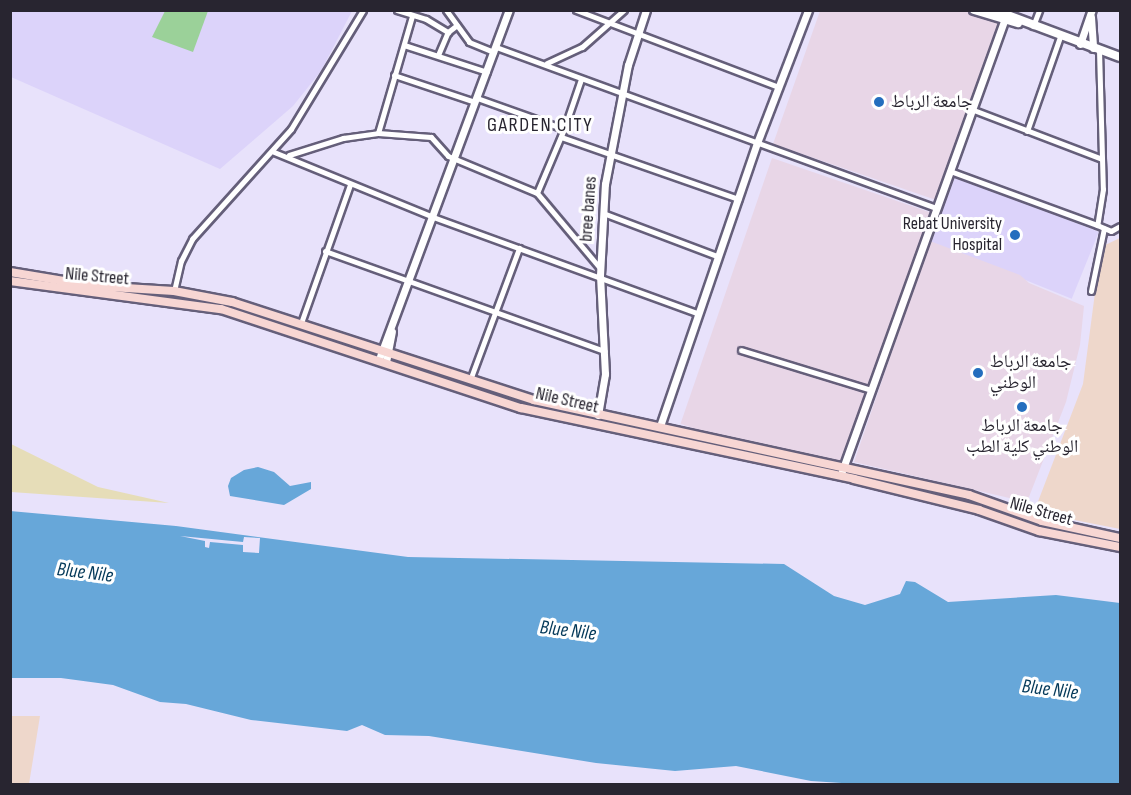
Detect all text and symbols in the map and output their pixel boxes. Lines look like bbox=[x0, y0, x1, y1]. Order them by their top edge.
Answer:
place label: جامعة الرباط bbox=[891, 91, 972, 113]
marker: جامعة الرباط bbox=[872, 95, 886, 109]
district label: GARDEN CITY bbox=[487, 113, 593, 137]
street label: bree banes bbox=[576, 176, 602, 242]
place label: Rebat University Hospital bbox=[903, 214, 1002, 256]
marker: Rebat University Hospital bbox=[1006, 226, 1024, 244]
street label: Nile Street bbox=[64, 263, 130, 291]
place label: جامعة الرباط الوطني bbox=[990, 352, 1071, 394]
marker: جامعة الرباط الوطني bbox=[971, 366, 985, 380]
street label: Nile Street bbox=[533, 383, 601, 419]
marker: جامعة الرباط الوطني كلية الطب bbox=[1015, 400, 1029, 414]
place label: جامعة الرباط الوطني كلية الطب bbox=[966, 416, 1078, 458]
street label: Nile Street bbox=[1007, 493, 1075, 531]
water label: Blue Nile bbox=[55, 558, 115, 588]
water label: Blue Nile bbox=[538, 616, 598, 646]
water label: Blue Nile bbox=[1020, 675, 1080, 705]

